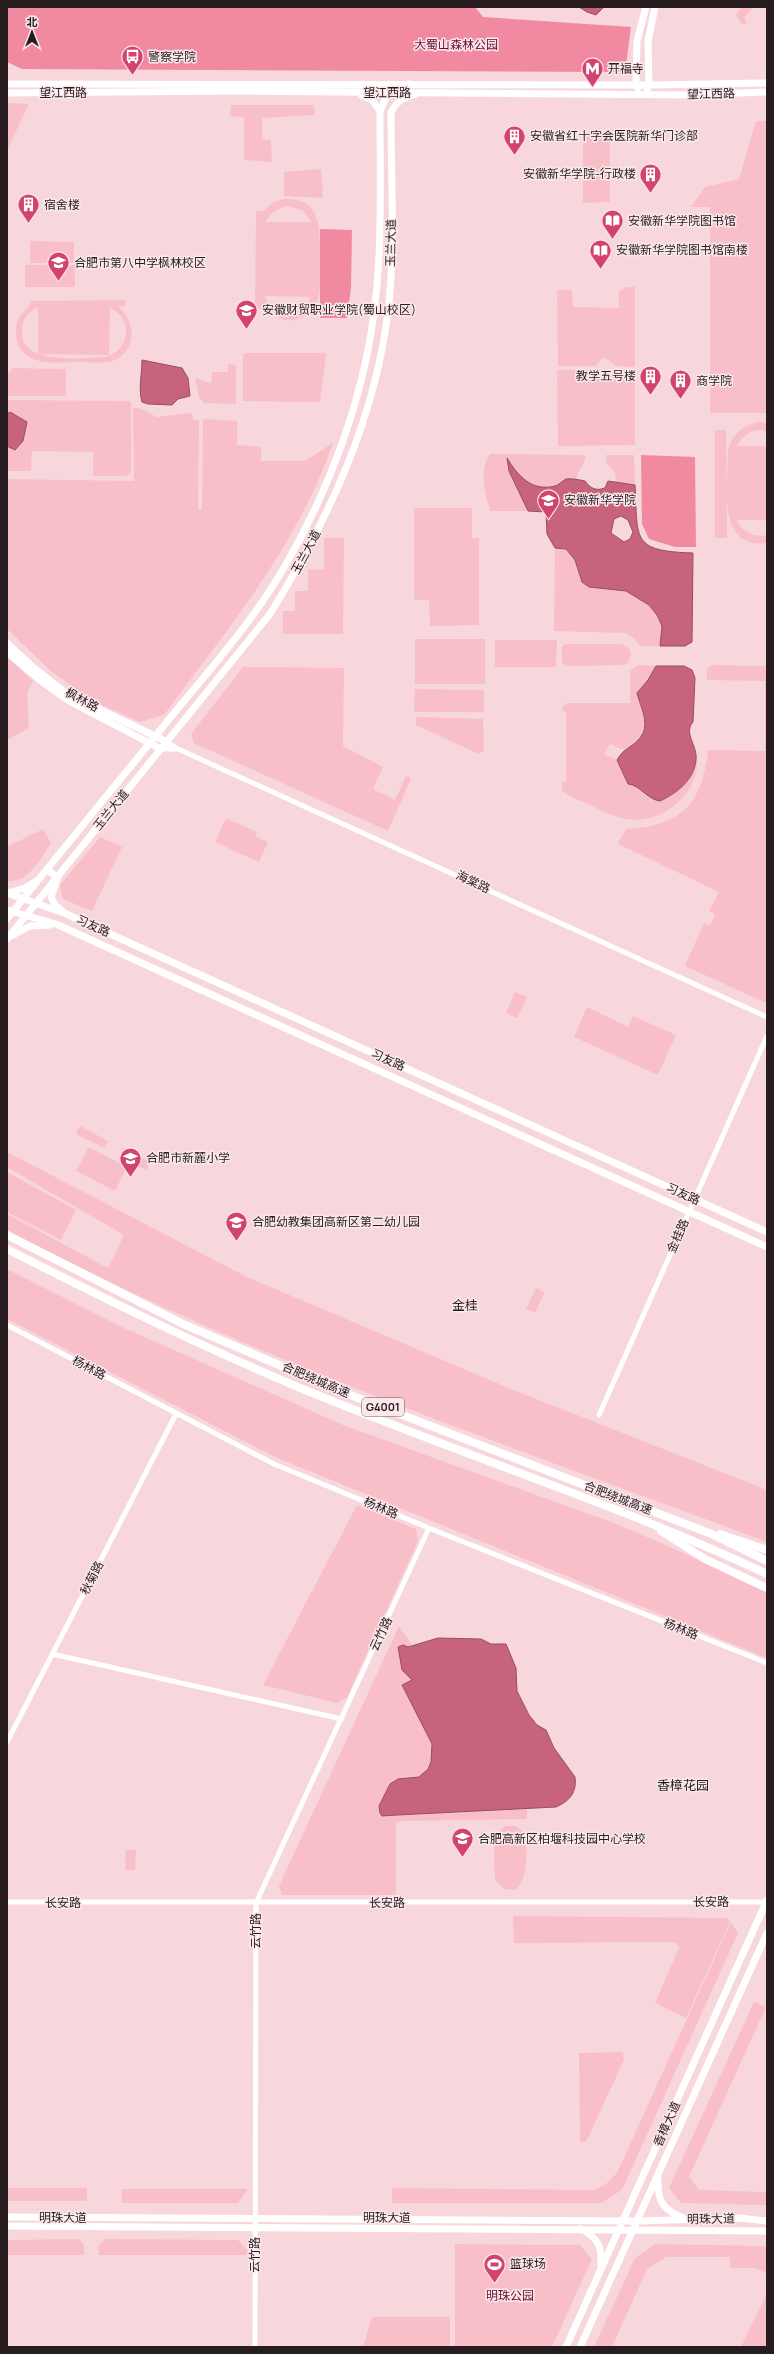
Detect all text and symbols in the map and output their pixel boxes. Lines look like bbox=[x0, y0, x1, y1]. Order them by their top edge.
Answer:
north arrow bbox=[12, 12, 52, 52]
text: 北 bbox=[27, 14, 38, 29]
park label: 大蜀山森林公园 bbox=[414, 36, 498, 53]
bus stop icon: 警察学院 bbox=[120, 44, 146, 77]
place label: 警察学院 bbox=[148, 48, 196, 65]
metro station icon: 开福寺 bbox=[580, 56, 606, 89]
place label: 开福寺 bbox=[608, 60, 644, 77]
street label: 望江西路 bbox=[39, 84, 87, 101]
street label: 望江西路 bbox=[363, 84, 411, 101]
street label: 望江西路 bbox=[687, 85, 735, 102]
building icon: 安徽省红十字会医院新华门诊部 bbox=[501, 123, 527, 156]
place label: 安徽省红十字会医院新华门诊部 bbox=[530, 127, 698, 144]
building icon: 安徽新华学院-行政楼 bbox=[638, 161, 664, 194]
place label: 安徽新华学院-行政楼 bbox=[523, 165, 636, 182]
building icon: 宿舍楼 bbox=[15, 192, 41, 225]
place label: 宿舍楼 bbox=[44, 196, 80, 213]
library icon: 安徽新华学院图书馆 bbox=[600, 208, 626, 241]
place label: 安徽新华学院图书馆 bbox=[628, 212, 736, 229]
street label: 玉兰大道 bbox=[382, 219, 399, 267]
library icon: 安徽新华学院图书馆南楼 bbox=[587, 237, 613, 270]
place label: 安徽新华学院图书馆南楼 bbox=[616, 241, 748, 258]
school or university icon: 合肥市第八中学枫林校区 bbox=[45, 250, 71, 283]
place label: 合肥市第八中学枫林校区 bbox=[74, 254, 206, 271]
school or university icon: 安徽财贸职业学院(蜀山校区) bbox=[233, 297, 259, 330]
place label: 安徽财贸职业学院(蜀山校区) bbox=[262, 301, 416, 318]
building icon: 教学五号楼 bbox=[638, 363, 664, 396]
place label: 教学五号楼 bbox=[576, 367, 636, 384]
building icon: 商学院 bbox=[668, 368, 694, 401]
place label: 商学院 bbox=[696, 372, 732, 389]
school or university icon: 安徽新华学院 bbox=[535, 487, 561, 520]
place label: 安徽新华学院 bbox=[564, 491, 636, 508]
street label: 玉兰大道 bbox=[287, 527, 324, 577]
street label: 枫林路 bbox=[62, 684, 102, 716]
street label: 玉兰大道 bbox=[89, 786, 132, 834]
street label: 海棠路 bbox=[453, 866, 493, 897]
street label: 习友路 bbox=[73, 910, 113, 941]
street label: 习友路 bbox=[368, 1044, 408, 1075]
school or university icon: 合肥市新麓小学 bbox=[117, 1145, 143, 1178]
place label: 合肥市新麓小学 bbox=[146, 1149, 230, 1166]
street label: 习友路 bbox=[663, 1178, 703, 1209]
school or university icon: 合肥幼教集团高新区第二幼儿园 bbox=[223, 1209, 249, 1242]
place label: 合肥幼教集团高新区第二幼儿园 bbox=[252, 1213, 420, 1230]
street label: 金桂路 bbox=[662, 1216, 693, 1256]
district label: 金桂 bbox=[452, 1296, 478, 1314]
street label: 杨林路 bbox=[69, 1352, 109, 1384]
street label: 合肥绕城高速 bbox=[280, 1358, 353, 1401]
road number: G4001 bbox=[362, 1398, 404, 1416]
street label: 合肥绕城高速 bbox=[582, 1477, 655, 1518]
street label: 杨林路 bbox=[361, 1493, 401, 1522]
street label: 秋菊路 bbox=[76, 1558, 107, 1598]
street label: 云竹路 bbox=[365, 1614, 396, 1654]
street label: 杨林路 bbox=[661, 1614, 701, 1643]
district label: 香樟花园 bbox=[657, 1776, 709, 1794]
school or university icon: 合肥高新区柏堰科技园中心学校 bbox=[449, 1826, 475, 1859]
place label: 合肥高新区柏堰科技园中心学校 bbox=[478, 1830, 646, 1847]
street label: 长安路 bbox=[693, 1893, 729, 1910]
street label: 长安路 bbox=[45, 1894, 81, 1911]
street label: 长安路 bbox=[369, 1894, 405, 1911]
street label: 云竹路 bbox=[247, 1913, 264, 1949]
street label: 香樟大道 bbox=[649, 2098, 684, 2149]
street label: 明珠大道 bbox=[39, 2209, 87, 2226]
street label: 明珠大道 bbox=[363, 2209, 411, 2226]
street label: 明珠大道 bbox=[687, 2210, 735, 2227]
street label: 云竹路 bbox=[246, 2237, 263, 2273]
sports icon: 篮球场 bbox=[482, 2251, 508, 2284]
place label: 篮球场 bbox=[510, 2255, 546, 2272]
park label: 明珠公园 bbox=[486, 2287, 534, 2304]

